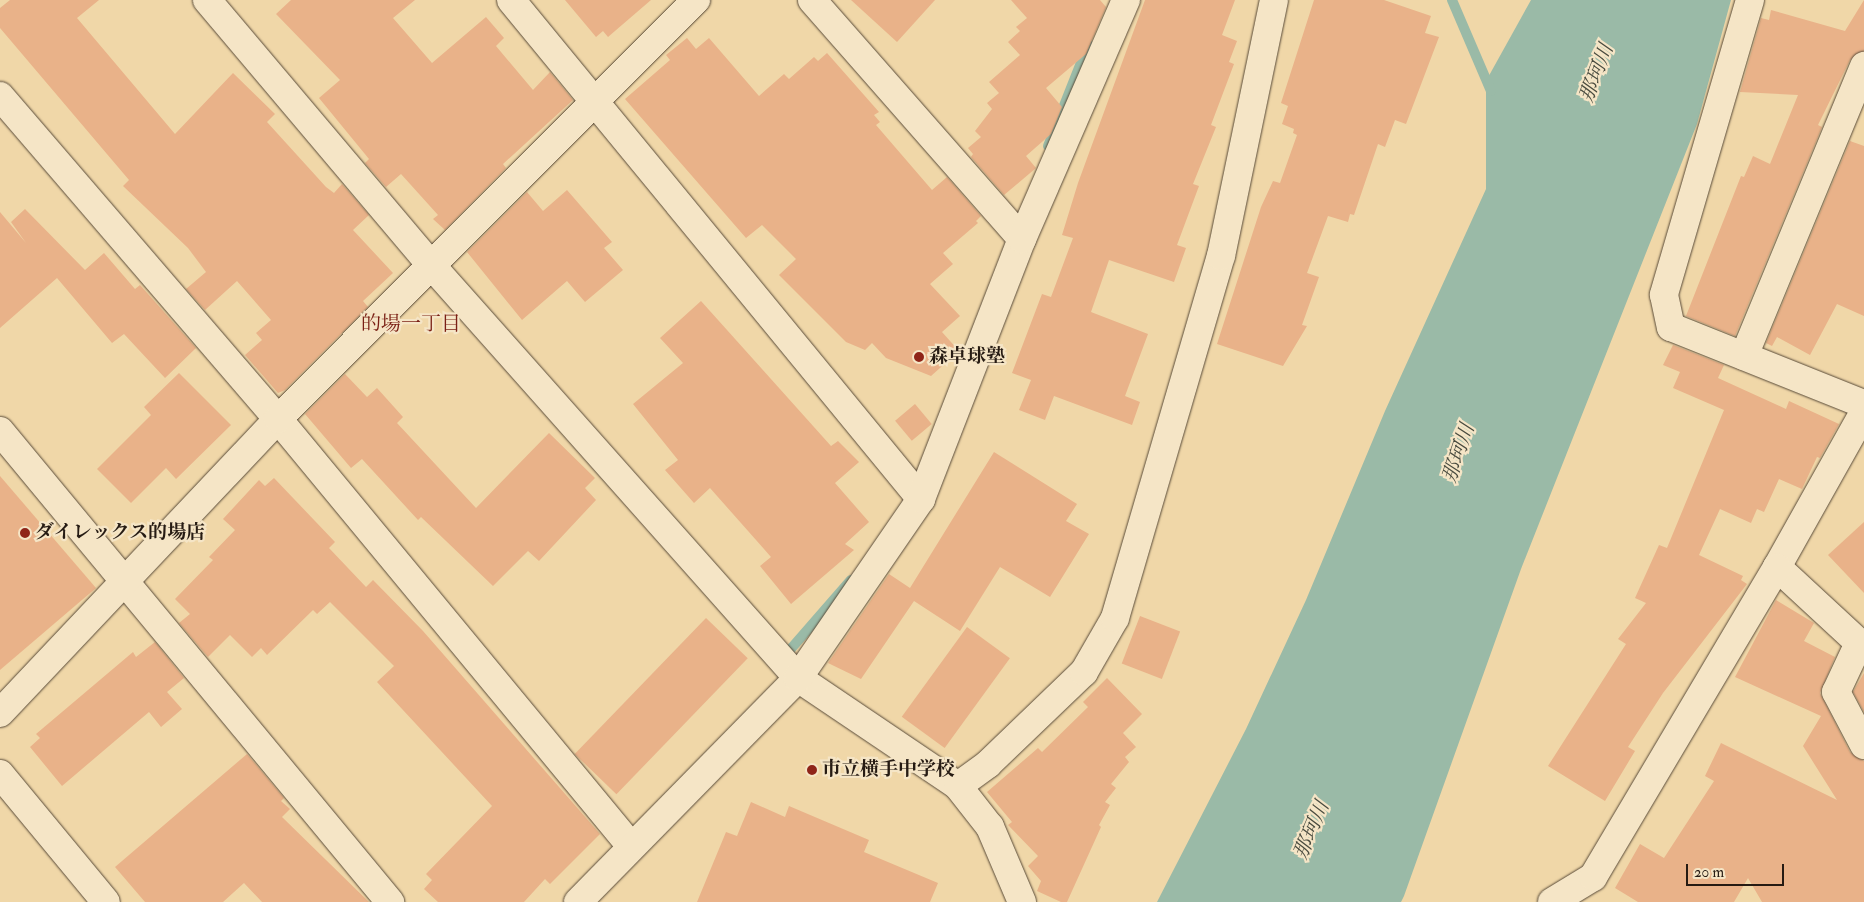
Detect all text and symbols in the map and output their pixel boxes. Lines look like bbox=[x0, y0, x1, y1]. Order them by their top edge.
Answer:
water label: 那珂川 bbox=[1574, 41, 1618, 105]
district label: 的場一丁目 bbox=[361, 311, 461, 335]
place label: 森卓球塾 bbox=[929, 346, 1005, 368]
marker: 森卓球塾 bbox=[913, 351, 925, 363]
water label: 那珂川 bbox=[1437, 421, 1479, 485]
place label: ダイレックス的場店 bbox=[35, 522, 206, 544]
marker: ダイレックス的場店 bbox=[19, 527, 31, 539]
place label: 市立横手中学校 bbox=[822, 759, 955, 781]
marker: 市立横手中学校 bbox=[806, 764, 818, 776]
water label: 那珂川 bbox=[1288, 798, 1334, 862]
scale bar bbox=[1689, 854, 1786, 886]
text: 20 m bbox=[1694, 863, 1724, 882]

